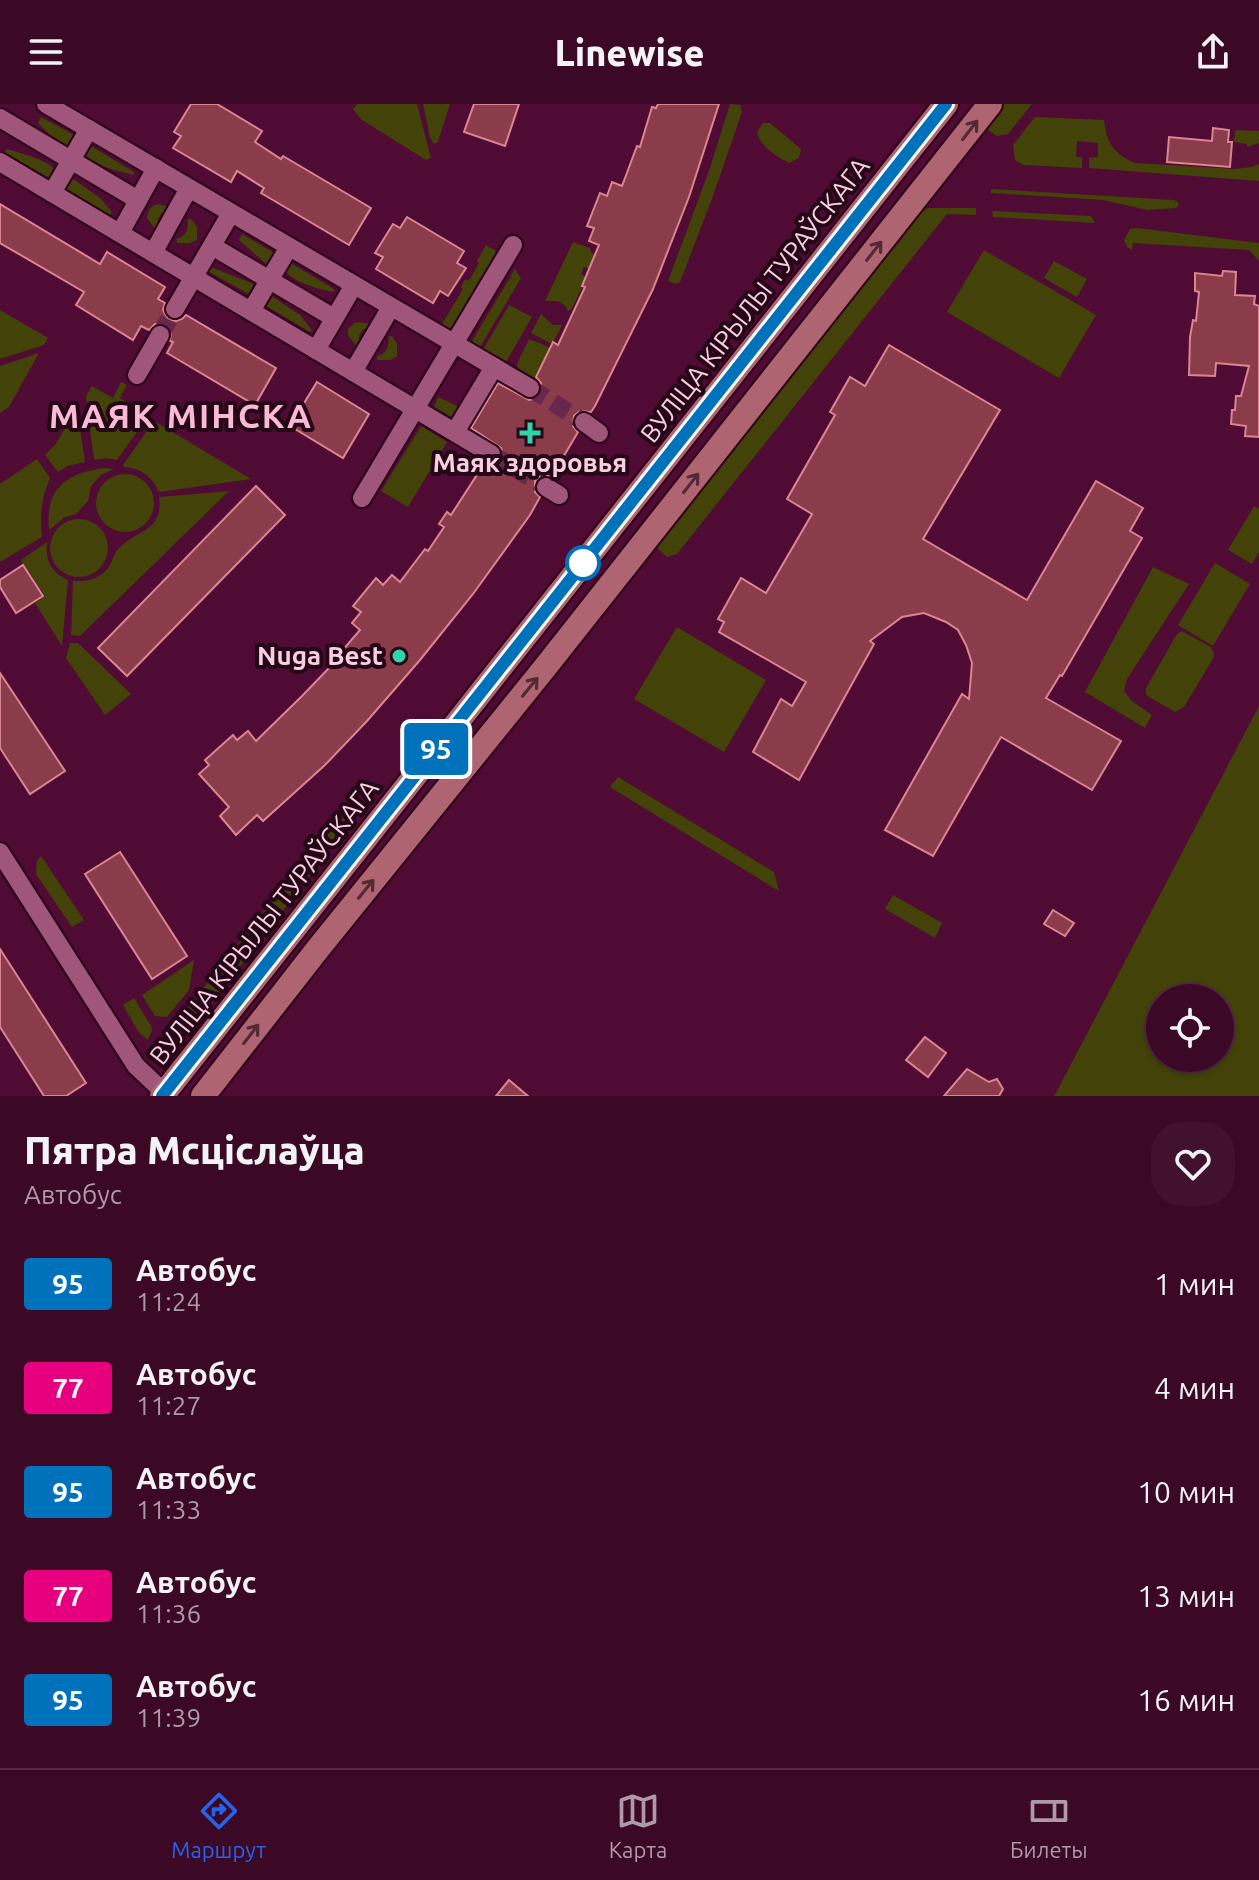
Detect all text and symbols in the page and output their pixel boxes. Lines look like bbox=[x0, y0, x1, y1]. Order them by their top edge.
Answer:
icon: menu bbox=[24, 30, 68, 74]
icon: share bbox=[1191, 30, 1235, 74]
text: Linewise bbox=[554, 32, 705, 73]
one-way arrow bbox=[961, 120, 978, 141]
street label: ВУЛІЦА КІРЫЛЫ ТУРАЎСКАГА bbox=[634, 151, 875, 448]
one-way arrow bbox=[866, 241, 883, 262]
district label: МАЯК МІНСКА bbox=[49, 396, 313, 434]
marker: Маяк здоровья bbox=[519, 422, 541, 444]
place label: Маяк здоровья bbox=[433, 448, 627, 477]
one-way arrow bbox=[682, 473, 700, 494]
unlabelled marker bbox=[566, 546, 600, 580]
place label: Nuga Best bbox=[257, 641, 383, 670]
marker: Nuga Best bbox=[390, 647, 408, 665]
one-way arrow bbox=[521, 677, 538, 698]
line badge: 95 bbox=[400, 723, 472, 775]
text: 95 bbox=[420, 733, 452, 764]
street label: ВУЛІЦА КІРЫЛЫ ТУРАЎСКАГА bbox=[143, 773, 384, 1070]
one-way arrow bbox=[357, 879, 375, 900]
map controls bbox=[1146, 984, 1234, 1072]
button: locate bbox=[1146, 984, 1234, 1072]
one-way arrow bbox=[242, 1024, 260, 1045]
button: heart bbox=[1151, 1122, 1235, 1206]
text: Пятра Мсціслаўца bbox=[24, 1129, 365, 1171]
text: Автобус bbox=[24, 1180, 122, 1209]
text: Автобус bbox=[136, 1253, 256, 1287]
text: 1 мин bbox=[1154, 1267, 1235, 1301]
text: 95 bbox=[52, 1268, 84, 1299]
text: 11:24 bbox=[136, 1287, 201, 1316]
text: Автобус bbox=[136, 1357, 256, 1391]
text: 4 мин bbox=[1154, 1371, 1235, 1405]
text: 77 bbox=[52, 1372, 84, 1403]
text: 11:27 bbox=[136, 1391, 201, 1420]
text: Автобус bbox=[136, 1461, 256, 1495]
text: 10 мин bbox=[1137, 1475, 1235, 1509]
text: 95 bbox=[52, 1476, 84, 1507]
text: 11:33 bbox=[136, 1495, 201, 1524]
text: Автобус bbox=[136, 1565, 256, 1599]
text: 13 мин bbox=[1137, 1579, 1235, 1613]
text: 77 bbox=[52, 1580, 84, 1611]
text: 11:36 bbox=[136, 1599, 201, 1628]
text: Автобус bbox=[136, 1669, 256, 1703]
text: 16 мин bbox=[1137, 1683, 1235, 1717]
text: 95 bbox=[52, 1684, 84, 1715]
text: 11:39 bbox=[136, 1703, 201, 1732]
tab: Маршрут bbox=[171, 1789, 266, 1862]
tab: Карта bbox=[609, 1789, 667, 1862]
tab: Билеты bbox=[1010, 1789, 1088, 1862]

